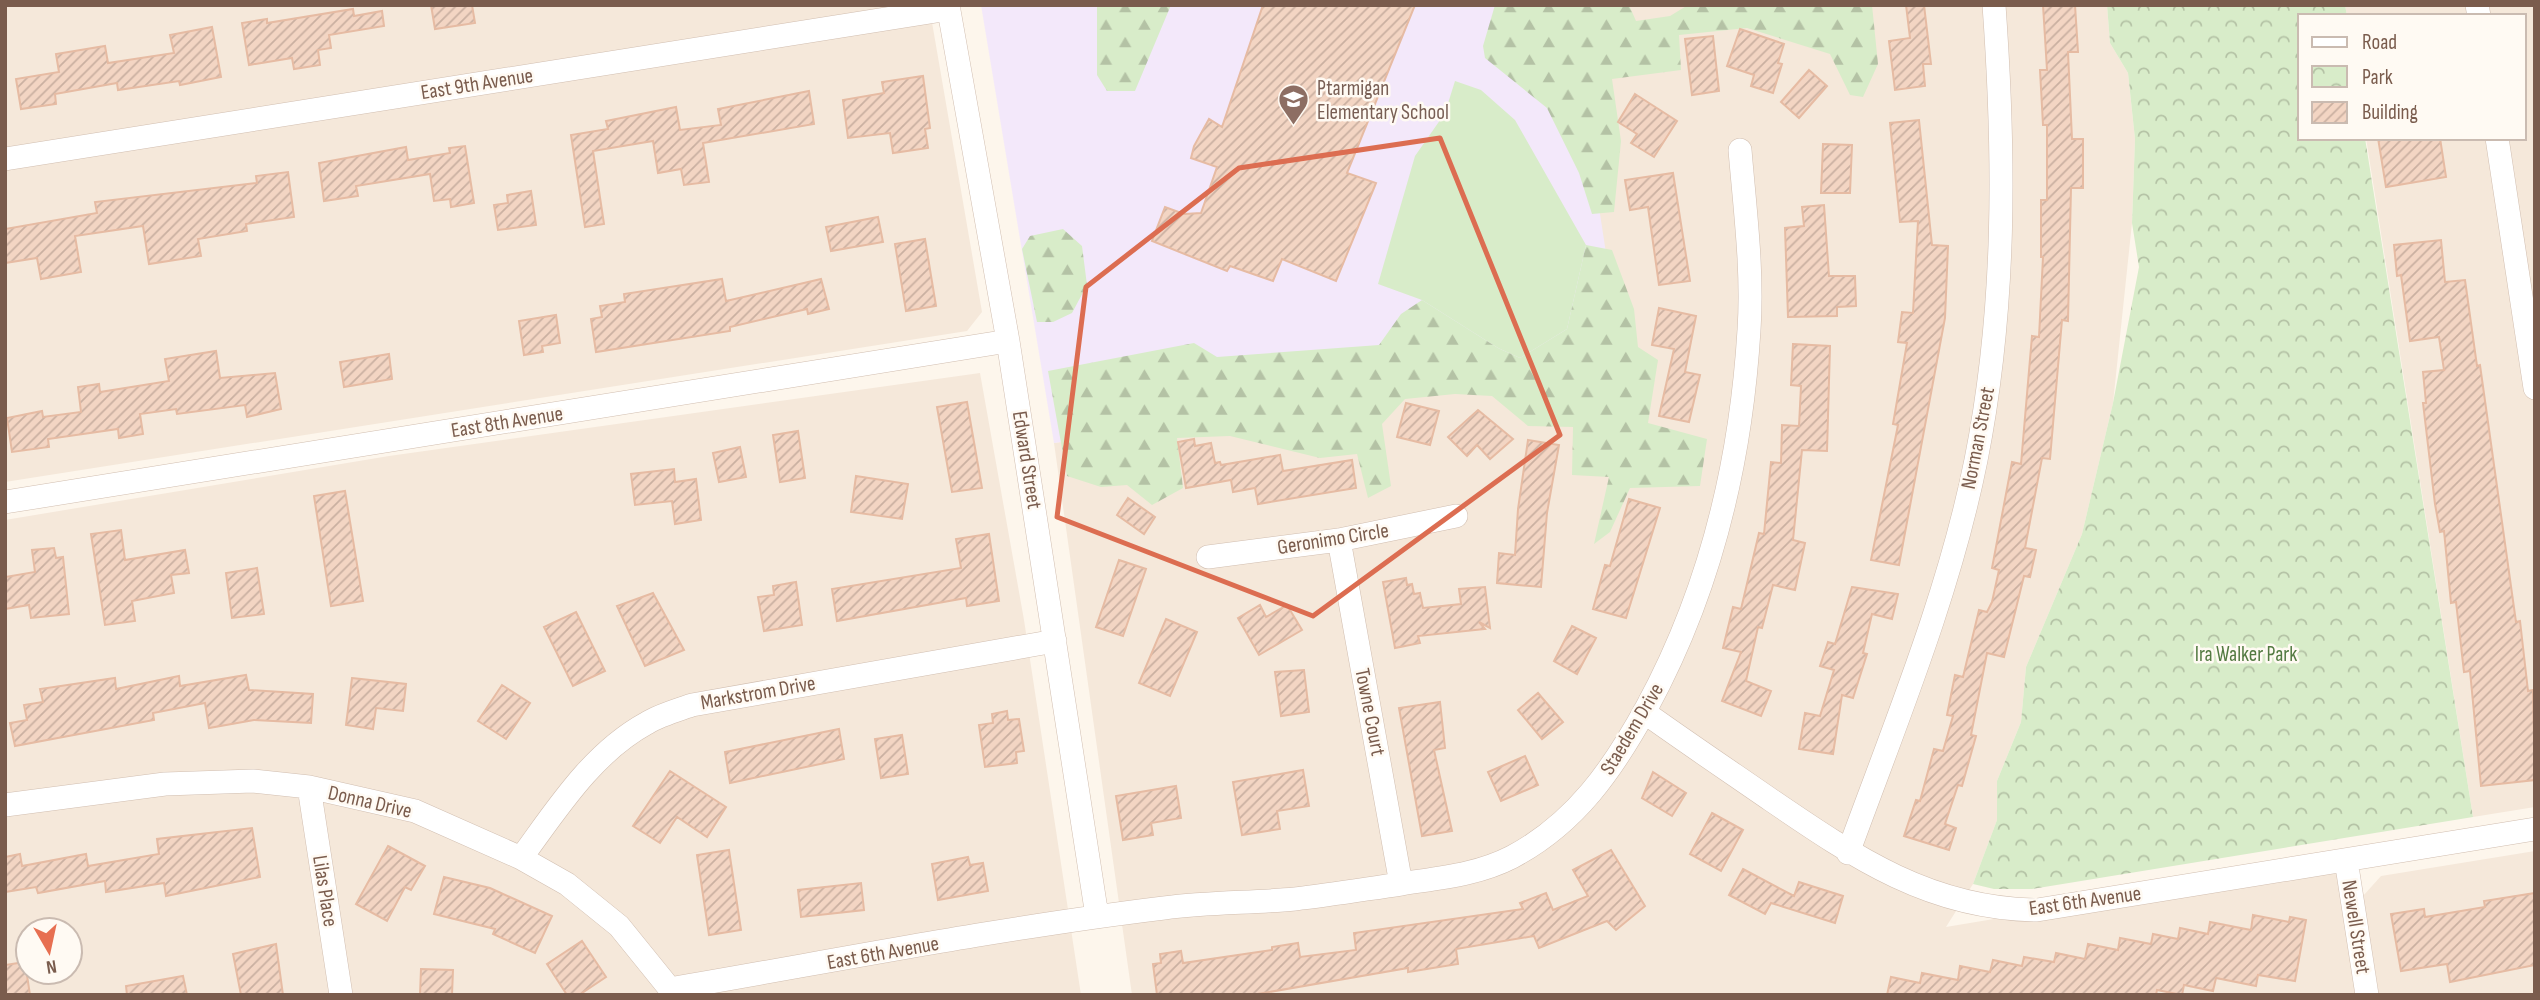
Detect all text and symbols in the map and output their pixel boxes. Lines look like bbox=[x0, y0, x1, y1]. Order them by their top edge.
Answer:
legend bbox=[2298, 14, 2526, 140]
text: Road bbox=[2362, 30, 2397, 55]
street label: East 9th Avenue bbox=[419, 63, 535, 105]
text: Park bbox=[2362, 65, 2393, 90]
place label: Ptarmigan Elementary School bbox=[1317, 76, 1449, 125]
school or university icon: Ptarmigan Elementary School bbox=[1277, 83, 1311, 127]
text: Building bbox=[2362, 100, 2418, 125]
street label: Norman Street bbox=[1956, 385, 2000, 491]
street label: East 8th Avenue bbox=[449, 401, 565, 443]
street label: Edward Street bbox=[1007, 409, 1047, 511]
street label: Geronimo Circle bbox=[1276, 518, 1390, 560]
park label: Ira Walker Park bbox=[2195, 642, 2297, 667]
street label: Towne Court bbox=[1349, 666, 1391, 758]
street label: Markstrom Drive bbox=[699, 671, 817, 715]
street label: Staedem Drive bbox=[1595, 679, 1669, 779]
street label: Donna Drive bbox=[326, 780, 414, 824]
street label: Lilas Place bbox=[307, 853, 343, 929]
street label: Newell Street bbox=[2336, 878, 2376, 976]
street label: East 6th Avenue bbox=[2027, 881, 2143, 921]
north arrow bbox=[14, 916, 84, 986]
street label: East 6th Avenue bbox=[825, 931, 941, 975]
text: N bbox=[45, 954, 58, 978]

